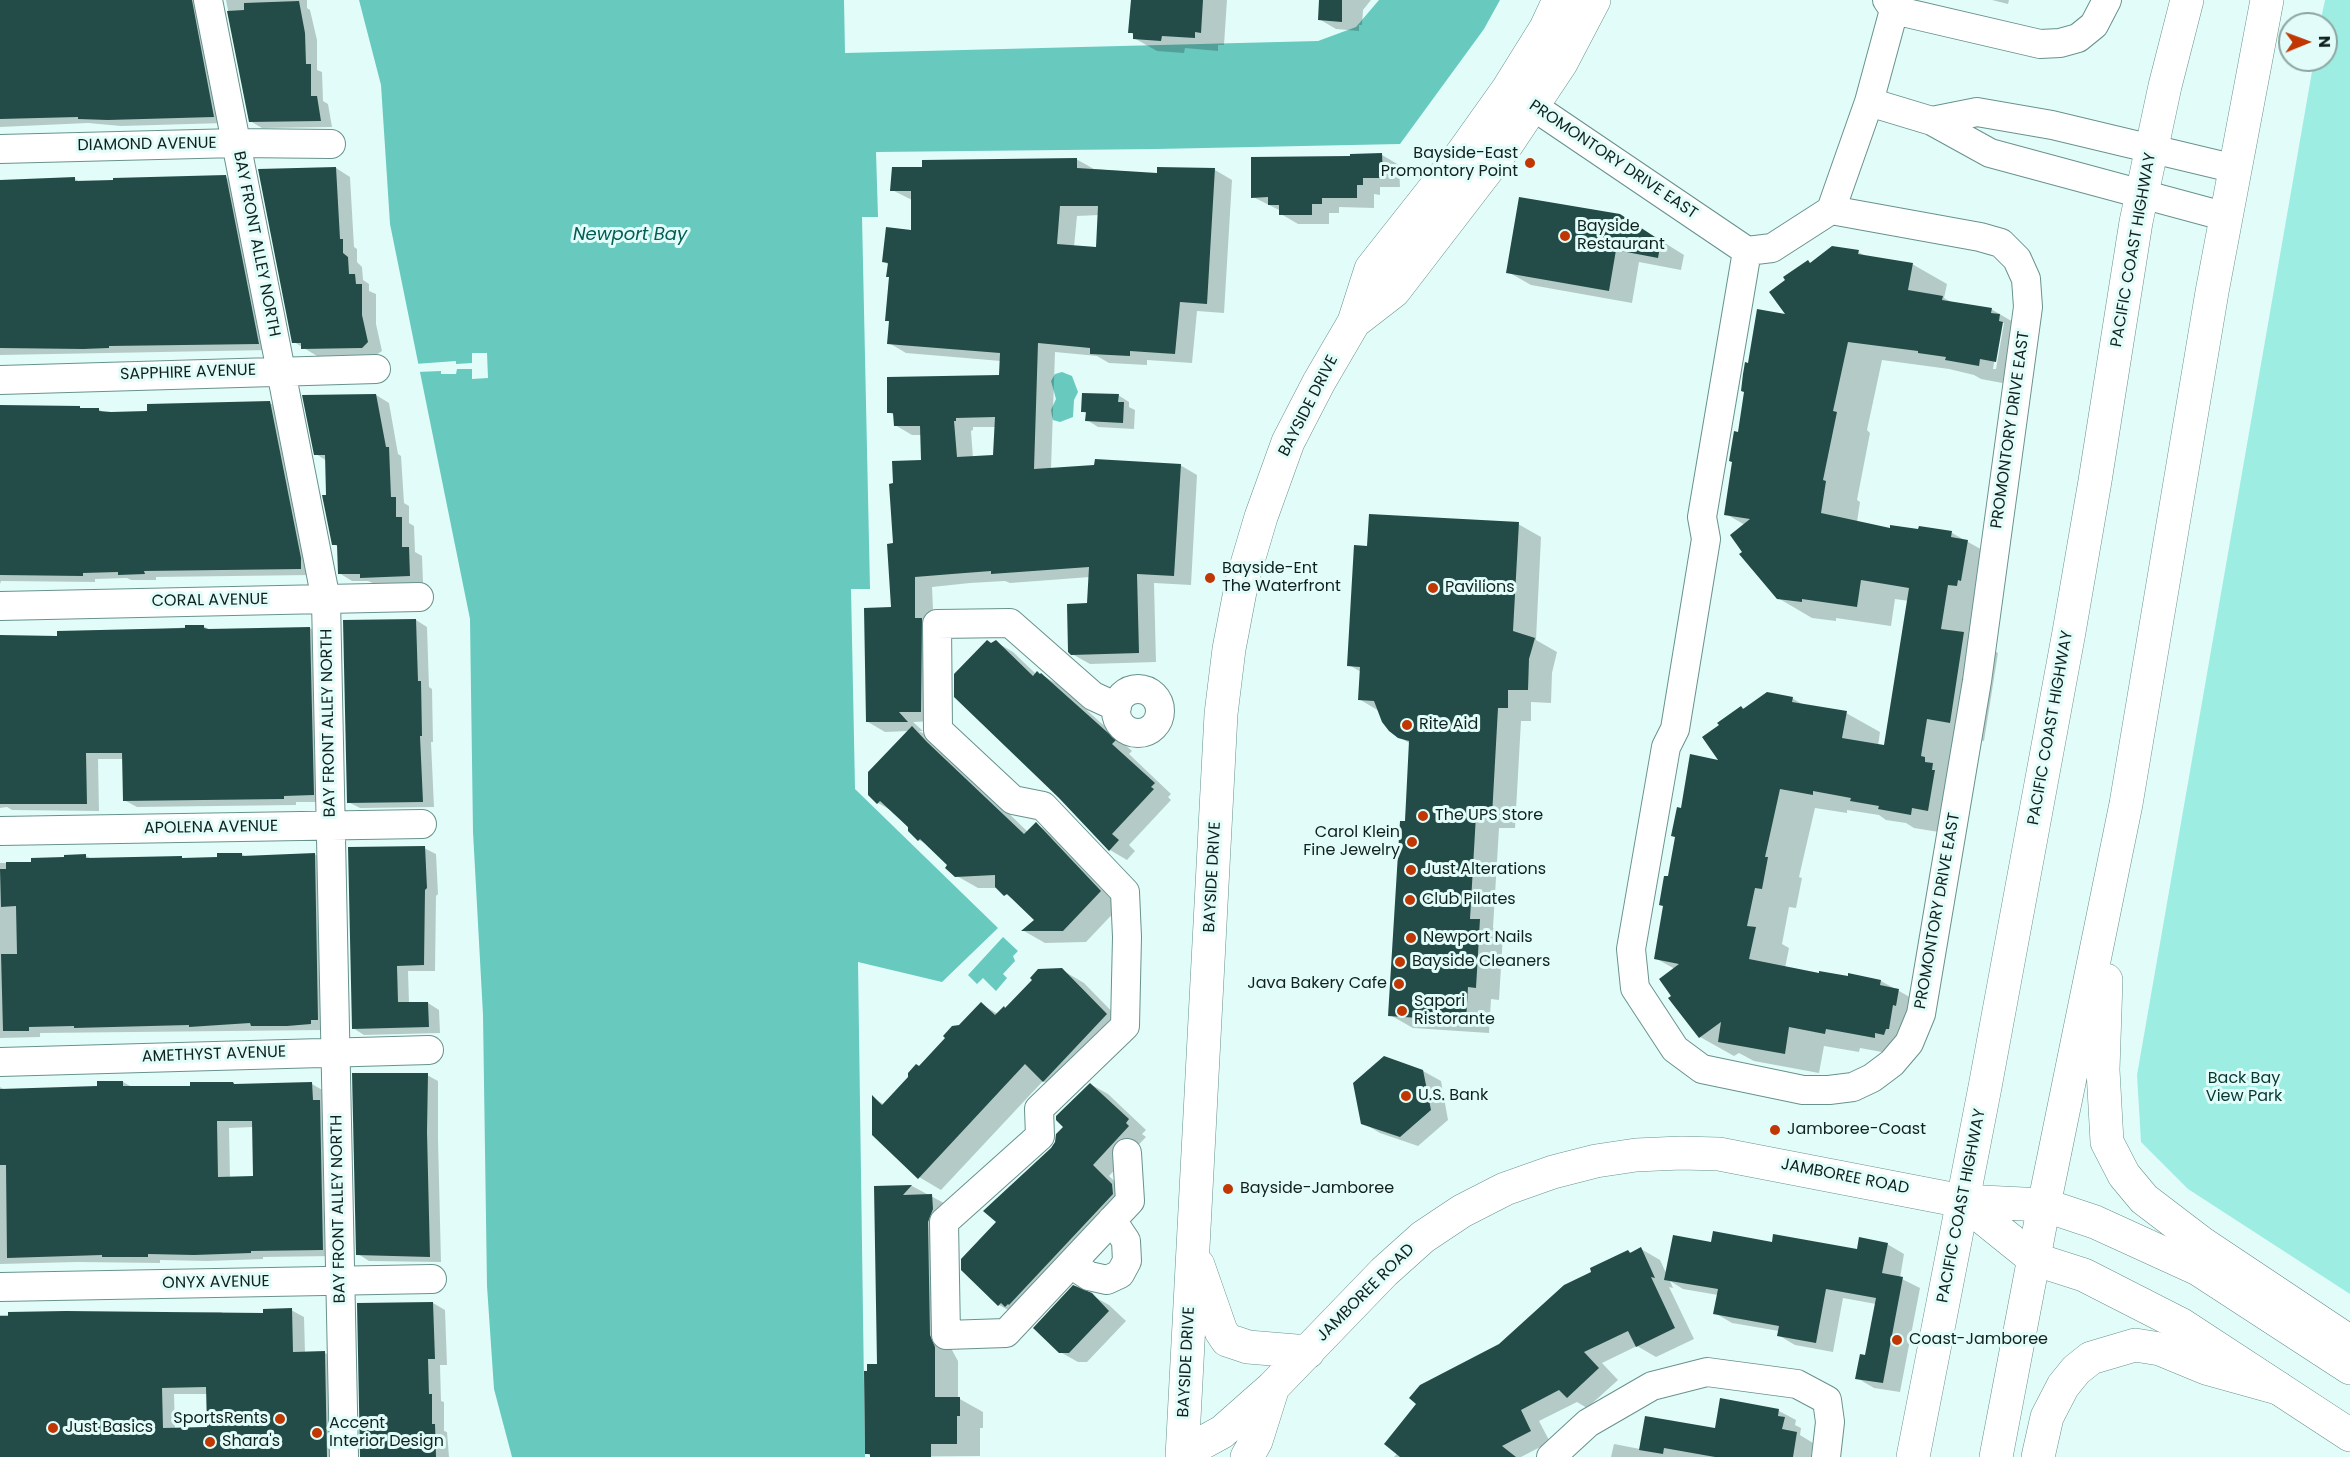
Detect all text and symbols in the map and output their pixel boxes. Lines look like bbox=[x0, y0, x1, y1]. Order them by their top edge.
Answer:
north arrow bbox=[2278, 12, 2338, 72]
text: N bbox=[2313, 35, 2336, 48]
street label: PROMONTORY DRIVE EAST bbox=[1525, 96, 1701, 224]
street label: DIAMOND AVENUE bbox=[77, 134, 217, 156]
place label: Bayside-East Promontory Point bbox=[1381, 144, 1518, 182]
street label: BAY FRONT ALLEY NORTH bbox=[229, 150, 283, 338]
street label: PACIFIC COAST HIGHWAY bbox=[2107, 151, 2161, 349]
marker: Bayside-East Promontory Point bbox=[1523, 156, 1537, 170]
place label: Bayside Restaurant bbox=[1577, 217, 1665, 255]
water label: Newport Bay bbox=[573, 224, 687, 246]
marker: Bayside Restaurant bbox=[1558, 229, 1572, 243]
street label: PROMONTORY DRIVE EAST bbox=[1988, 330, 2034, 530]
street label: BAYSIDE DRIVE bbox=[1275, 352, 1343, 460]
street label: SAPPHIRE AVENUE bbox=[120, 361, 256, 385]
place label: Bayside-Ent The Waterfront bbox=[1222, 559, 1341, 597]
marker: Bayside-Ent The Waterfront bbox=[1203, 571, 1217, 585]
place label: Pavilions bbox=[1445, 578, 1515, 598]
marker: Pavilions bbox=[1426, 581, 1440, 595]
street label: CORAL AVENUE bbox=[151, 590, 269, 612]
street label: BAY FRONT ALLEY NORTH bbox=[318, 629, 340, 817]
street label: PACIFIC COAST HIGHWAY bbox=[2024, 629, 2078, 827]
place label: Rite Aid bbox=[1419, 715, 1478, 735]
marker: Rite Aid bbox=[1400, 718, 1414, 732]
place label: The UPS Store bbox=[1435, 806, 1543, 826]
marker: The UPS Store bbox=[1416, 809, 1430, 823]
street label: PROMONTORY DRIVE EAST bbox=[1911, 811, 1965, 1011]
street label: APOLENA AVENUE bbox=[144, 817, 278, 839]
street label: BAYSIDE DRIVE bbox=[1201, 821, 1225, 933]
place label: Carol Klein Fine Jewelry bbox=[1303, 823, 1400, 861]
marker: Carol Klein Fine Jewelry bbox=[1405, 835, 1419, 849]
place label: Just Alterations bbox=[1423, 860, 1546, 880]
marker: Just Alterations bbox=[1404, 863, 1418, 877]
place label: Club Pilates bbox=[1422, 890, 1516, 910]
marker: Club Pilates bbox=[1403, 893, 1417, 907]
place label: Newport Nails bbox=[1423, 928, 1533, 948]
marker: Newport Nails bbox=[1404, 931, 1418, 945]
place label: Bayside Cleaners bbox=[1412, 952, 1550, 972]
marker: Bayside Cleaners bbox=[1393, 955, 1407, 969]
place label: Java Bakery Cafe bbox=[1247, 974, 1387, 994]
marker: Java Bakery Cafe bbox=[1392, 977, 1406, 991]
place label: Sapori Ristorante bbox=[1414, 992, 1495, 1030]
marker: Sapori Ristorante bbox=[1395, 1004, 1409, 1018]
street label: AMETHYST AVENUE bbox=[142, 1043, 286, 1067]
park label: Back Bay View Park bbox=[2206, 1069, 2282, 1107]
place label: U.S. Bank bbox=[1418, 1086, 1488, 1106]
marker: U.S. Bank bbox=[1399, 1089, 1413, 1103]
street label: PACIFIC COAST HIGHWAY bbox=[1934, 1107, 1990, 1305]
street label: BAY FRONT ALLEY NORTH bbox=[328, 1115, 350, 1303]
place label: Jamboree-Coast bbox=[1787, 1120, 1926, 1140]
marker: Jamboree-Coast bbox=[1768, 1123, 1782, 1137]
street label: JAMBOREE ROAD bbox=[1779, 1155, 1911, 1199]
place label: Bayside-Jamboree bbox=[1240, 1179, 1394, 1199]
marker: Bayside-Jamboree bbox=[1221, 1182, 1235, 1196]
street label: JAMBOREE ROAD bbox=[1313, 1240, 1419, 1346]
street label: ONYX AVENUE bbox=[162, 1272, 270, 1294]
street label: BAYSIDE DRIVE bbox=[1175, 1306, 1199, 1418]
place label: Coast-Jamboree bbox=[1909, 1330, 2048, 1350]
marker: Coast-Jamboree bbox=[1890, 1333, 1904, 1347]
place label: SportsRents bbox=[173, 1409, 268, 1429]
marker: SportsRents bbox=[273, 1412, 287, 1426]
place label: Accent Interior Design bbox=[329, 1414, 444, 1452]
place label: Just Basics bbox=[65, 1418, 153, 1438]
marker: Just Basics bbox=[46, 1421, 60, 1435]
marker: Accent Interior Design bbox=[310, 1426, 324, 1440]
place label: Shara's bbox=[222, 1432, 280, 1452]
marker: Shara's bbox=[203, 1435, 217, 1449]

